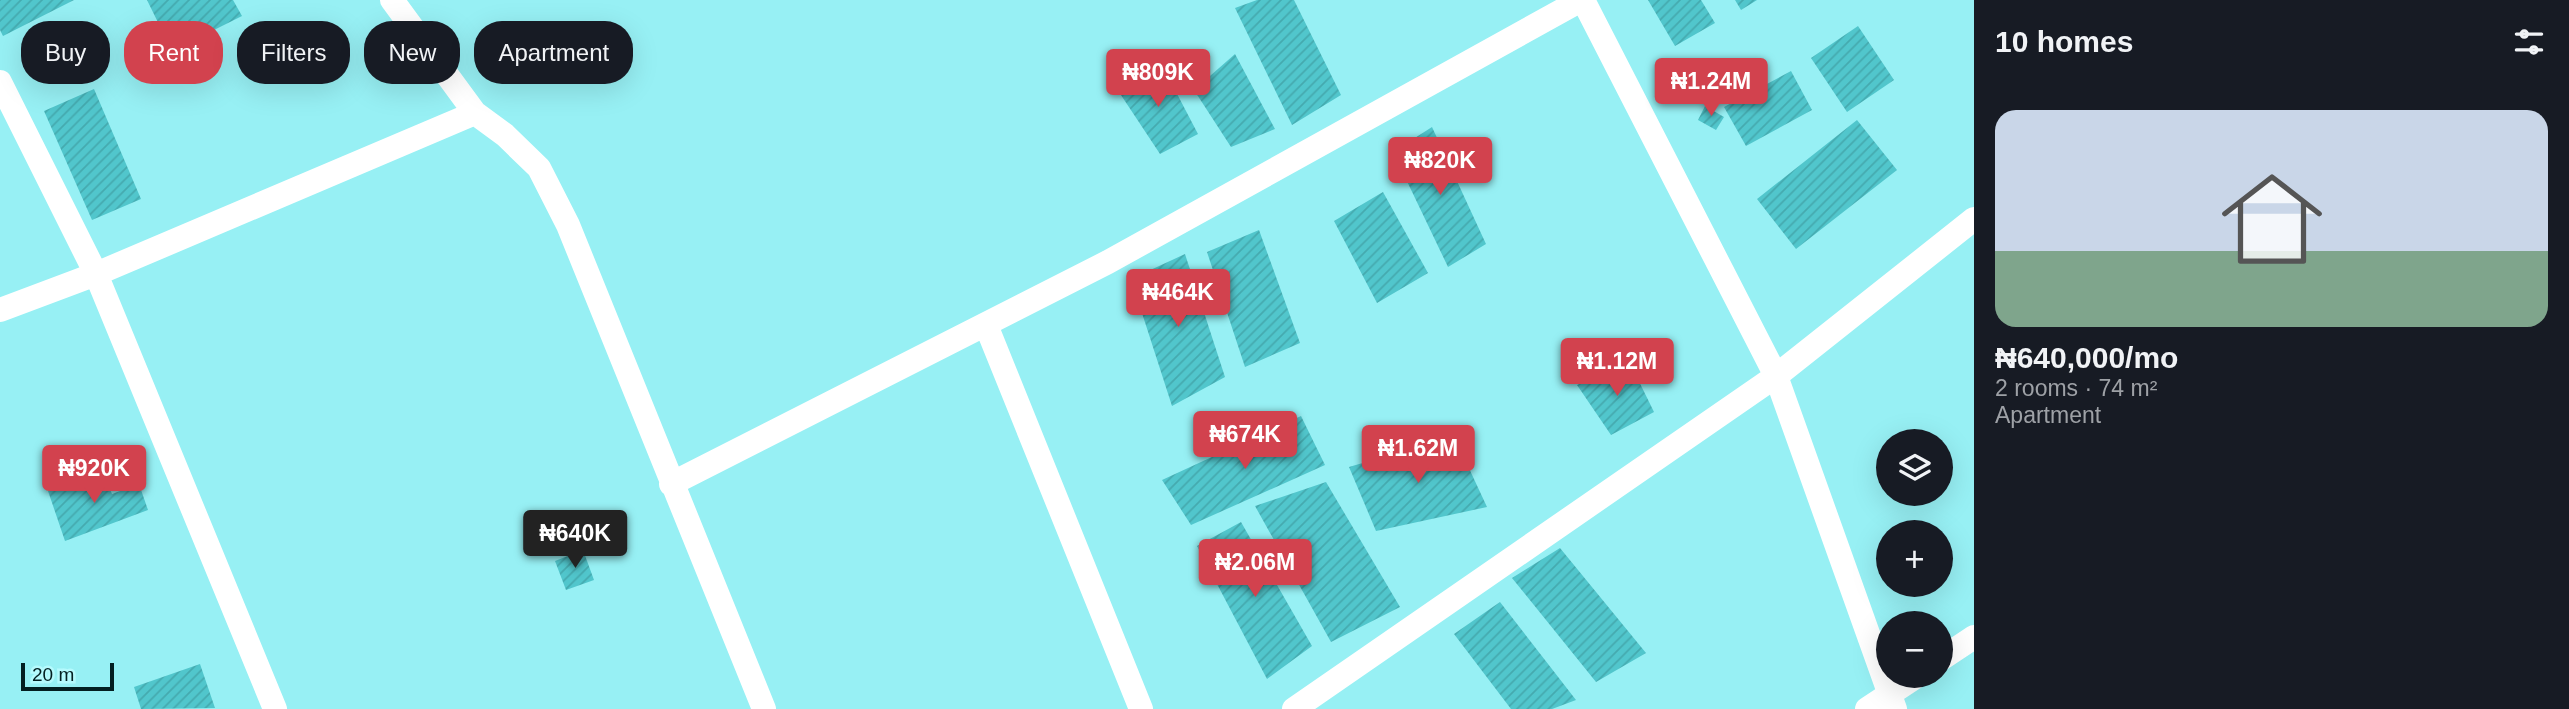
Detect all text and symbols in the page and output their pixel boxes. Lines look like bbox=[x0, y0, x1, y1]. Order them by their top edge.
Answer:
chip: Buy bbox=[21, 21, 110, 84]
chip: Rent bbox=[124, 21, 223, 84]
chip: Filters bbox=[237, 21, 350, 84]
chip: New bbox=[364, 21, 460, 84]
chip: Apartment bbox=[474, 21, 633, 84]
icon: filters bbox=[2510, 23, 2548, 61]
text: 10 homes bbox=[1995, 25, 2133, 58]
pin: ₦809K bbox=[1109, 50, 1207, 109]
pin: ₦1.24M bbox=[1654, 58, 1768, 118]
text: ₦809K bbox=[1122, 59, 1194, 85]
text: ₦1.24M bbox=[1671, 68, 1751, 94]
pin: ₦820K bbox=[1391, 138, 1489, 197]
text: ₦820K bbox=[1404, 147, 1476, 173]
icon: home bbox=[2209, 156, 2335, 282]
pin: ₦464K bbox=[1129, 270, 1227, 329]
text: ₦464K bbox=[1142, 279, 1214, 305]
pin: ₦1.12M bbox=[1560, 338, 1674, 398]
text: ₦640,000/mo bbox=[1995, 341, 2178, 374]
text: ₦1.12M bbox=[1577, 348, 1657, 374]
text: 2 rooms · 74 m² bbox=[1995, 375, 2157, 401]
text: Apartment bbox=[1995, 402, 2101, 428]
pin: ₦674K bbox=[1196, 412, 1294, 471]
text: ₦674K bbox=[1209, 421, 1281, 447]
pin: ₦1.62M bbox=[1361, 426, 1475, 485]
map controls bbox=[1876, 429, 1953, 688]
button: layers bbox=[1876, 429, 1953, 506]
text: ₦1.62M bbox=[1378, 435, 1458, 461]
pin: ₦920K bbox=[45, 446, 143, 505]
text: ₦920K bbox=[58, 455, 130, 481]
pin: ₦640K bbox=[526, 510, 624, 570]
text: ₦640K bbox=[539, 520, 611, 546]
button: + bbox=[1876, 520, 1953, 597]
pin: ₦2.06M bbox=[1198, 540, 1312, 599]
text: ₦2.06M bbox=[1215, 549, 1295, 575]
button: − bbox=[1876, 611, 1953, 688]
scale bar bbox=[21, 660, 114, 692]
text: 20 m bbox=[32, 664, 74, 685]

